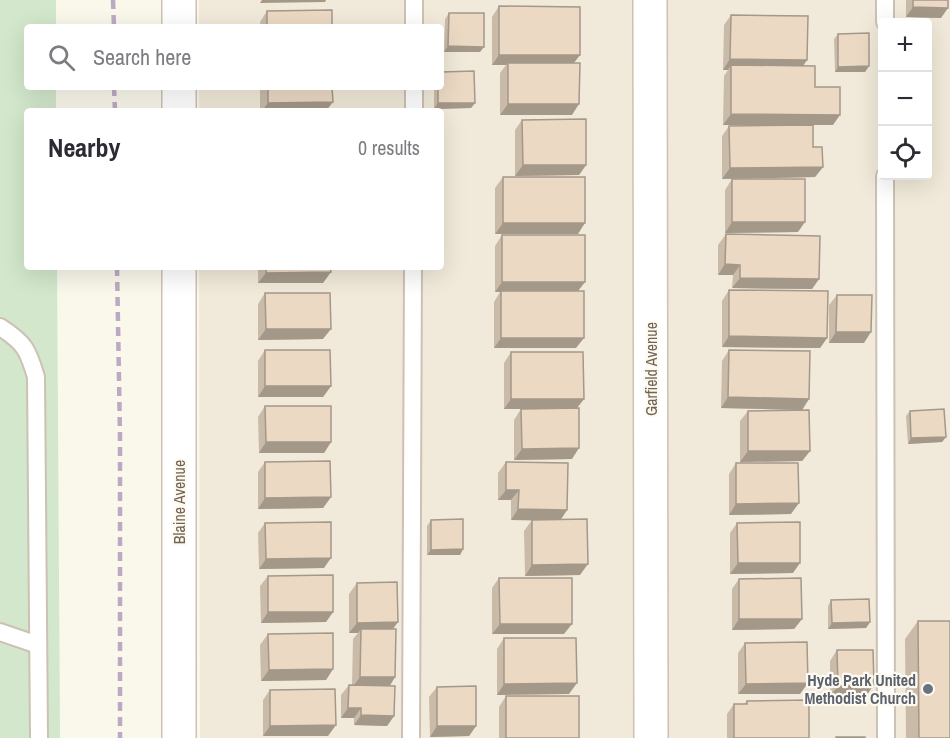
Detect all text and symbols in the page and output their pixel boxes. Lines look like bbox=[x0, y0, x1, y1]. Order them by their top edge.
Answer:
map controls bbox=[878, 18, 932, 180]
button: + bbox=[878, 18, 932, 72]
search box bbox=[24, 24, 444, 90]
icon: search bbox=[45, 41, 78, 74]
text: Search here bbox=[93, 42, 191, 72]
button: − bbox=[878, 72, 932, 126]
button: locate bbox=[878, 126, 932, 180]
text: Nearby bbox=[48, 130, 120, 165]
text: 0 results bbox=[358, 134, 420, 161]
street label: Garfield Avenue bbox=[640, 322, 662, 416]
street label: Blaine Avenue bbox=[168, 460, 190, 544]
place label: Hyde Park United Methodist Church bbox=[804, 669, 916, 709]
marker: Hyde Park United Methodist Church bbox=[921, 682, 935, 696]

